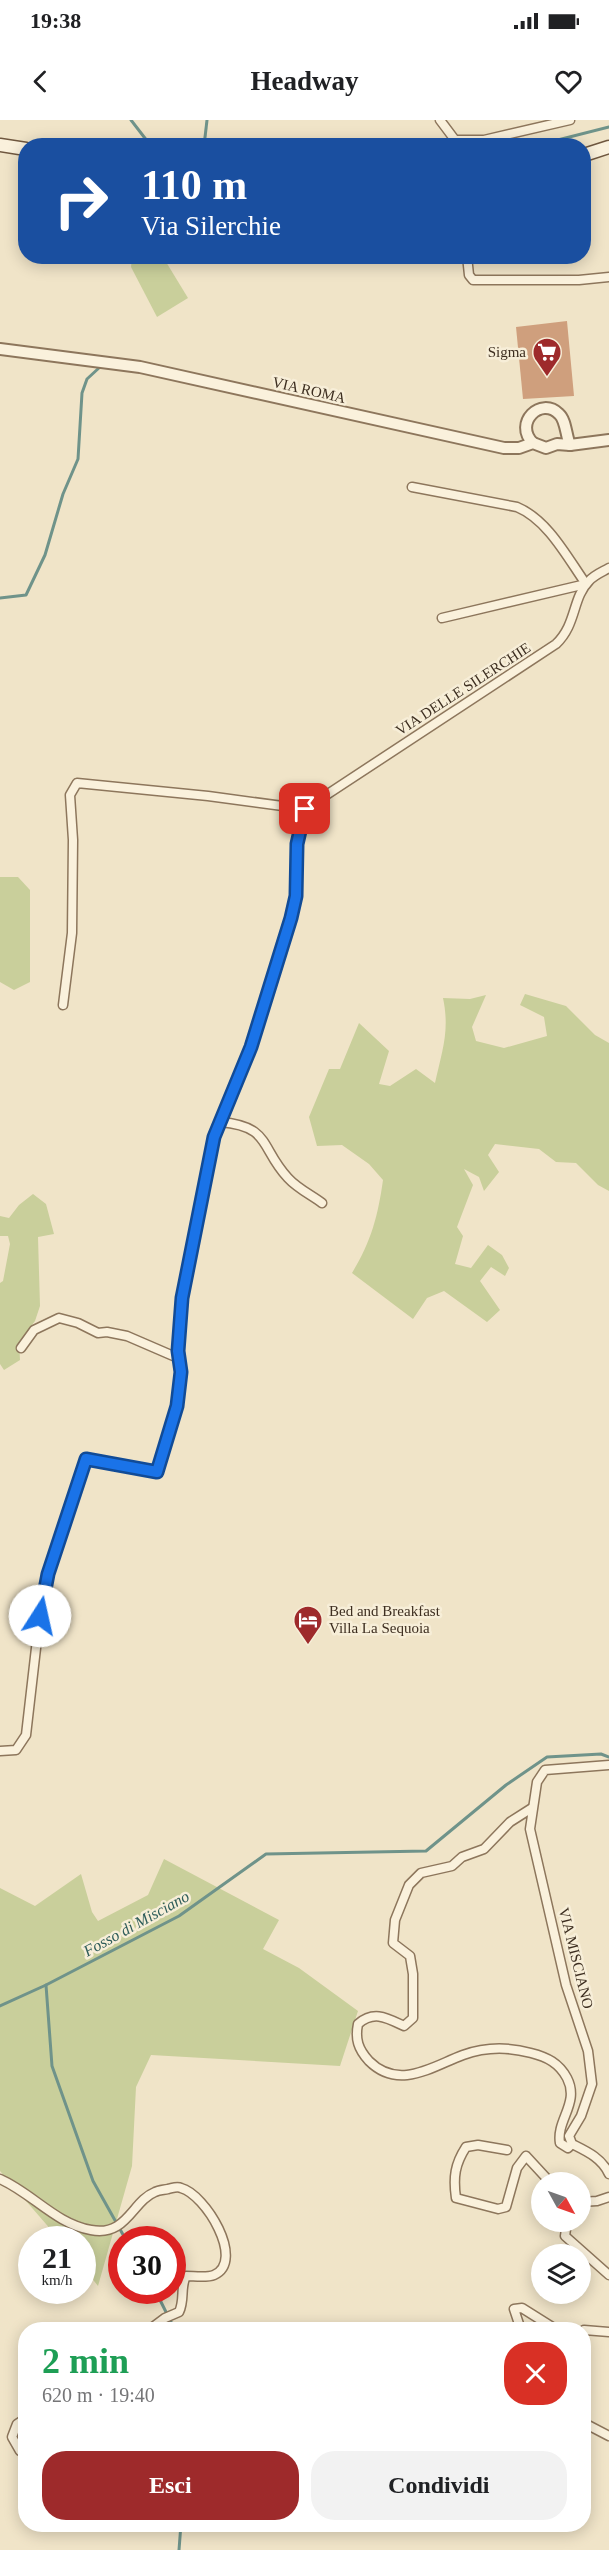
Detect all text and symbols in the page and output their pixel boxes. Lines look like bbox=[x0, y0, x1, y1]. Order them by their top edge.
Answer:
text: 19:38 bbox=[30, 8, 81, 33]
icon: back bbox=[24, 65, 57, 98]
icon: heart bbox=[552, 65, 585, 98]
text: Headway bbox=[251, 66, 359, 96]
icon: right bbox=[42, 162, 120, 240]
text: 110 m bbox=[141, 162, 247, 208]
text: Via Silerchie bbox=[141, 211, 281, 241]
supermarket icon: Sigma bbox=[531, 336, 563, 378]
place label: Sigma bbox=[488, 344, 526, 360]
street label: VIA ROMA bbox=[271, 374, 347, 406]
street label: VIA DELLE SILERCHIE bbox=[393, 639, 533, 739]
pin bbox=[279, 783, 330, 834]
icon: arrive bbox=[288, 792, 321, 825]
position arrow bbox=[8, 1584, 72, 1648]
place label: Bed and Breakfast Villa La Sequoia bbox=[329, 1603, 441, 1636]
hotel icon: Bed and Breakfast Villa La Sequoia bbox=[292, 1604, 324, 1646]
water label: Fosso di Misciano bbox=[80, 1887, 192, 1960]
street label: VIA MISCIANO bbox=[556, 1906, 596, 2010]
north arrow bbox=[531, 2172, 591, 2232]
map controls bbox=[531, 2172, 591, 2304]
speed limit sign: 30 bbox=[108, 2226, 186, 2304]
text: 21 bbox=[42, 2241, 72, 2274]
button: layers bbox=[531, 2244, 591, 2304]
text: km/h bbox=[42, 2272, 72, 2288]
text: 2 min bbox=[42, 2341, 129, 2381]
button: close bbox=[504, 2342, 567, 2405]
text: 620 m · 19:40 bbox=[42, 2384, 155, 2406]
button: Esci bbox=[42, 2451, 299, 2520]
button: Condividi bbox=[311, 2451, 567, 2520]

